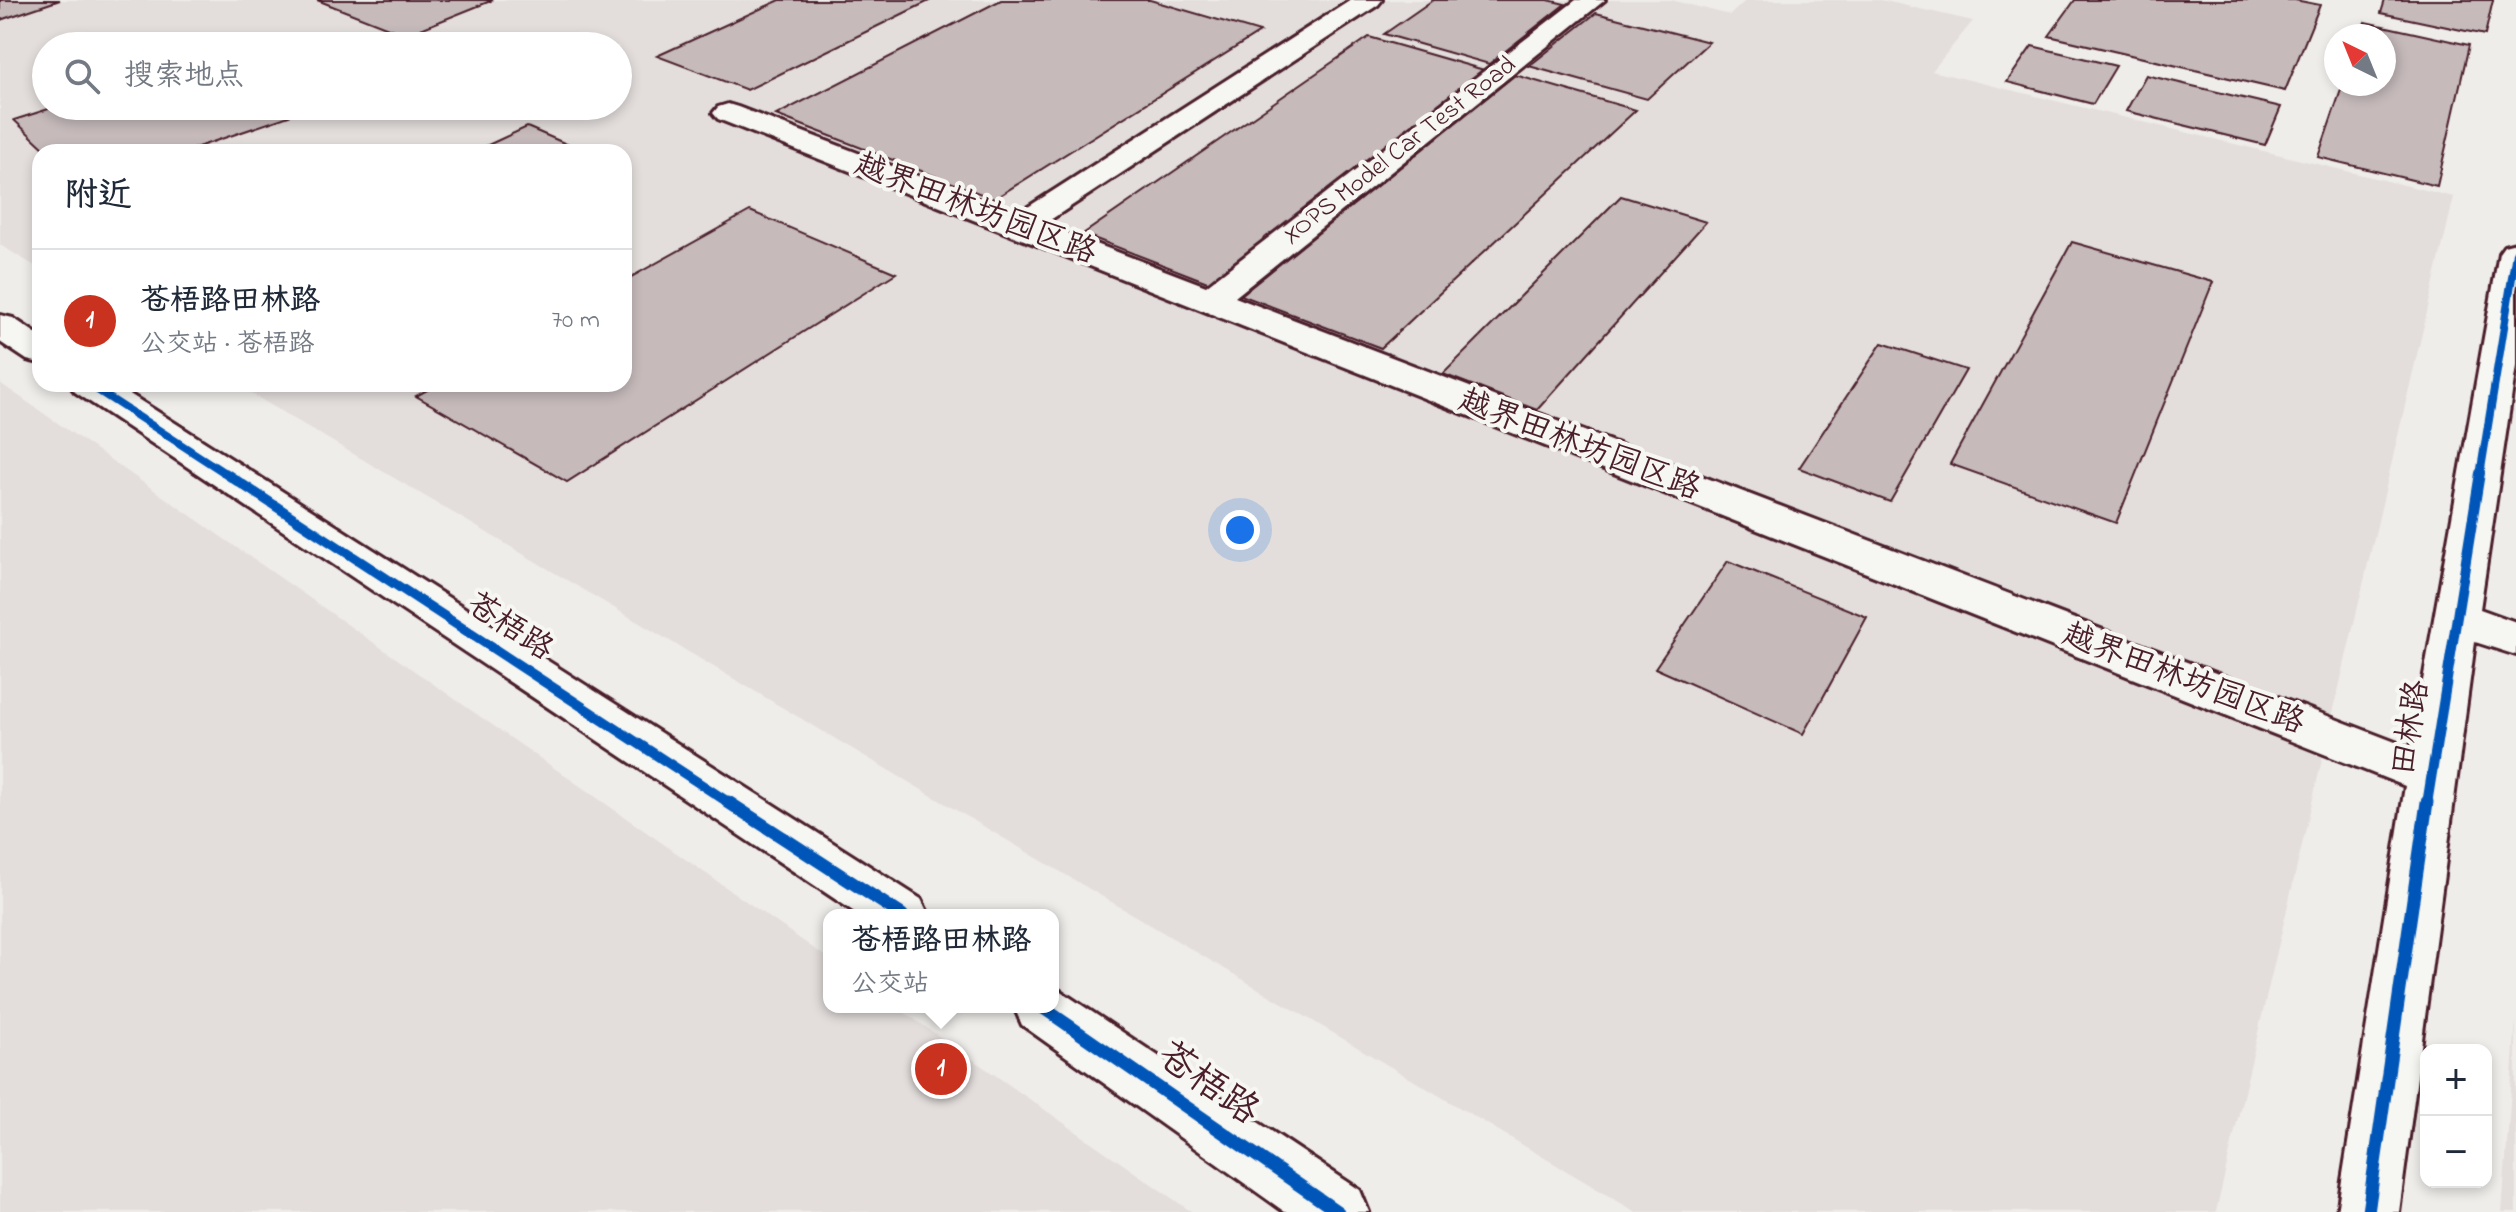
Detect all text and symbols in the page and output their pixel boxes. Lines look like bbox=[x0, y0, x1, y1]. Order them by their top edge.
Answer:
north arrow bbox=[2324, 24, 2396, 96]
search box bbox=[32, 32, 632, 120]
street label: XOPS Model Car Test Road bbox=[1275, 47, 1525, 254]
icon: search bbox=[60, 54, 104, 98]
text: 搜索地点 bbox=[124, 55, 244, 99]
street label: 越界田林坊园区路 bbox=[847, 142, 1103, 278]
text: 附近 bbox=[64, 172, 132, 222]
text: 苍梧路田林路 bbox=[140, 280, 320, 324]
text: 1 bbox=[86, 302, 94, 340]
text: 70 m bbox=[551, 302, 600, 340]
text: 公交站 · 苍梧路 bbox=[140, 326, 315, 364]
street label: 越界田林坊园区路 bbox=[1451, 378, 1707, 514]
your location bbox=[1220, 510, 1260, 550]
street label: 苍梧路 bbox=[456, 582, 562, 674]
street label: 越界田林坊园区路 bbox=[2055, 612, 2311, 748]
street label: 田林路 bbox=[2381, 677, 2443, 779]
popup bbox=[823, 909, 1059, 1013]
text: 苍梧路田林路 bbox=[851, 920, 1031, 964]
text: 公交站 bbox=[851, 966, 929, 1004]
street label: 苍梧路 bbox=[1144, 1029, 1270, 1141]
pin: 1 bbox=[915, 1039, 967, 1099]
map controls bbox=[2420, 1044, 2492, 1188]
button: + bbox=[2420, 1044, 2492, 1116]
button: − bbox=[2420, 1116, 2492, 1188]

